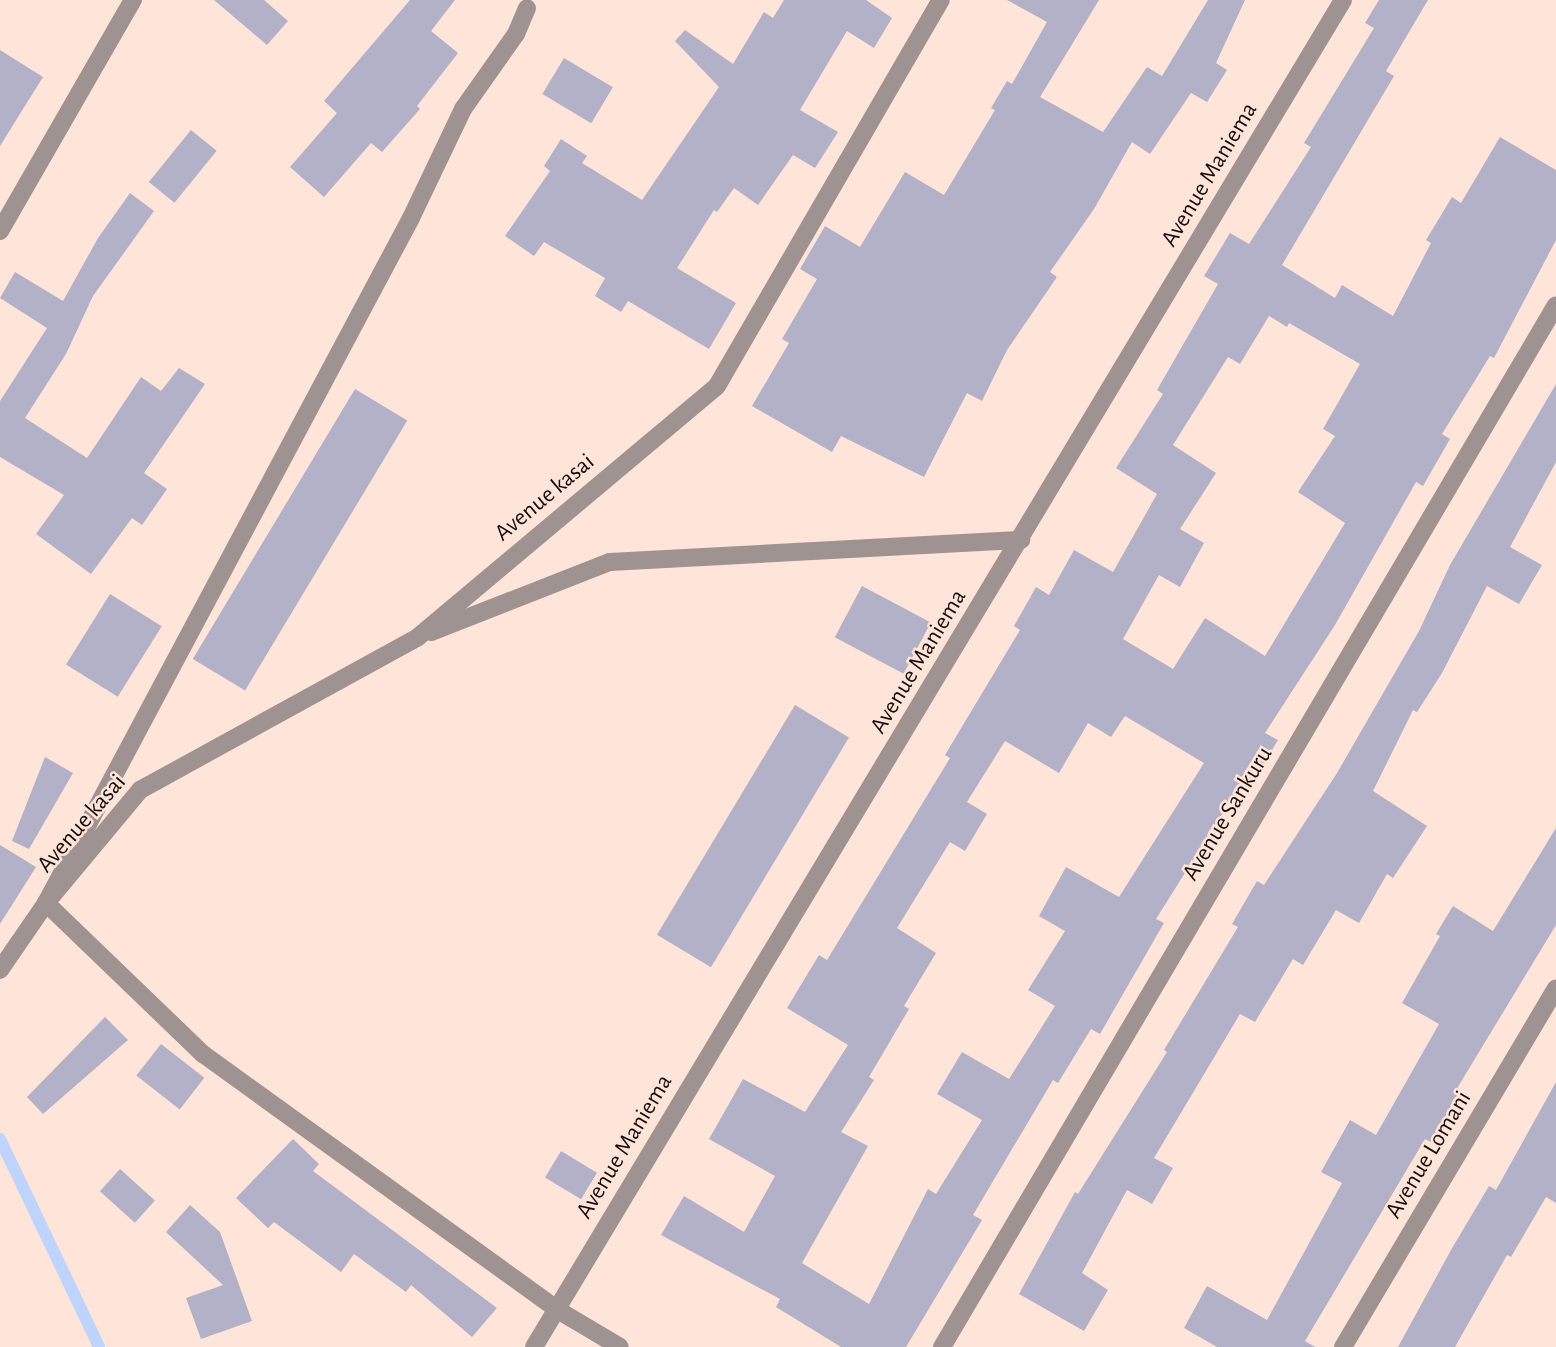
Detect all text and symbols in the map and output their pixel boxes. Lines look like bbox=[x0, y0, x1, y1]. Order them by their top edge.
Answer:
street label: Avenue Maniema bbox=[1156, 98, 1264, 252]
street label: Avenue kasai bbox=[489, 448, 601, 548]
street label: Avenue Maniema bbox=[865, 585, 973, 739]
street label: Avenue Sankuru bbox=[1177, 742, 1279, 886]
street label: Avenue kasai bbox=[31, 769, 133, 879]
street label: Avenue Maniema bbox=[571, 1070, 679, 1224]
street label: Avenue Lomani bbox=[1380, 1086, 1478, 1224]

